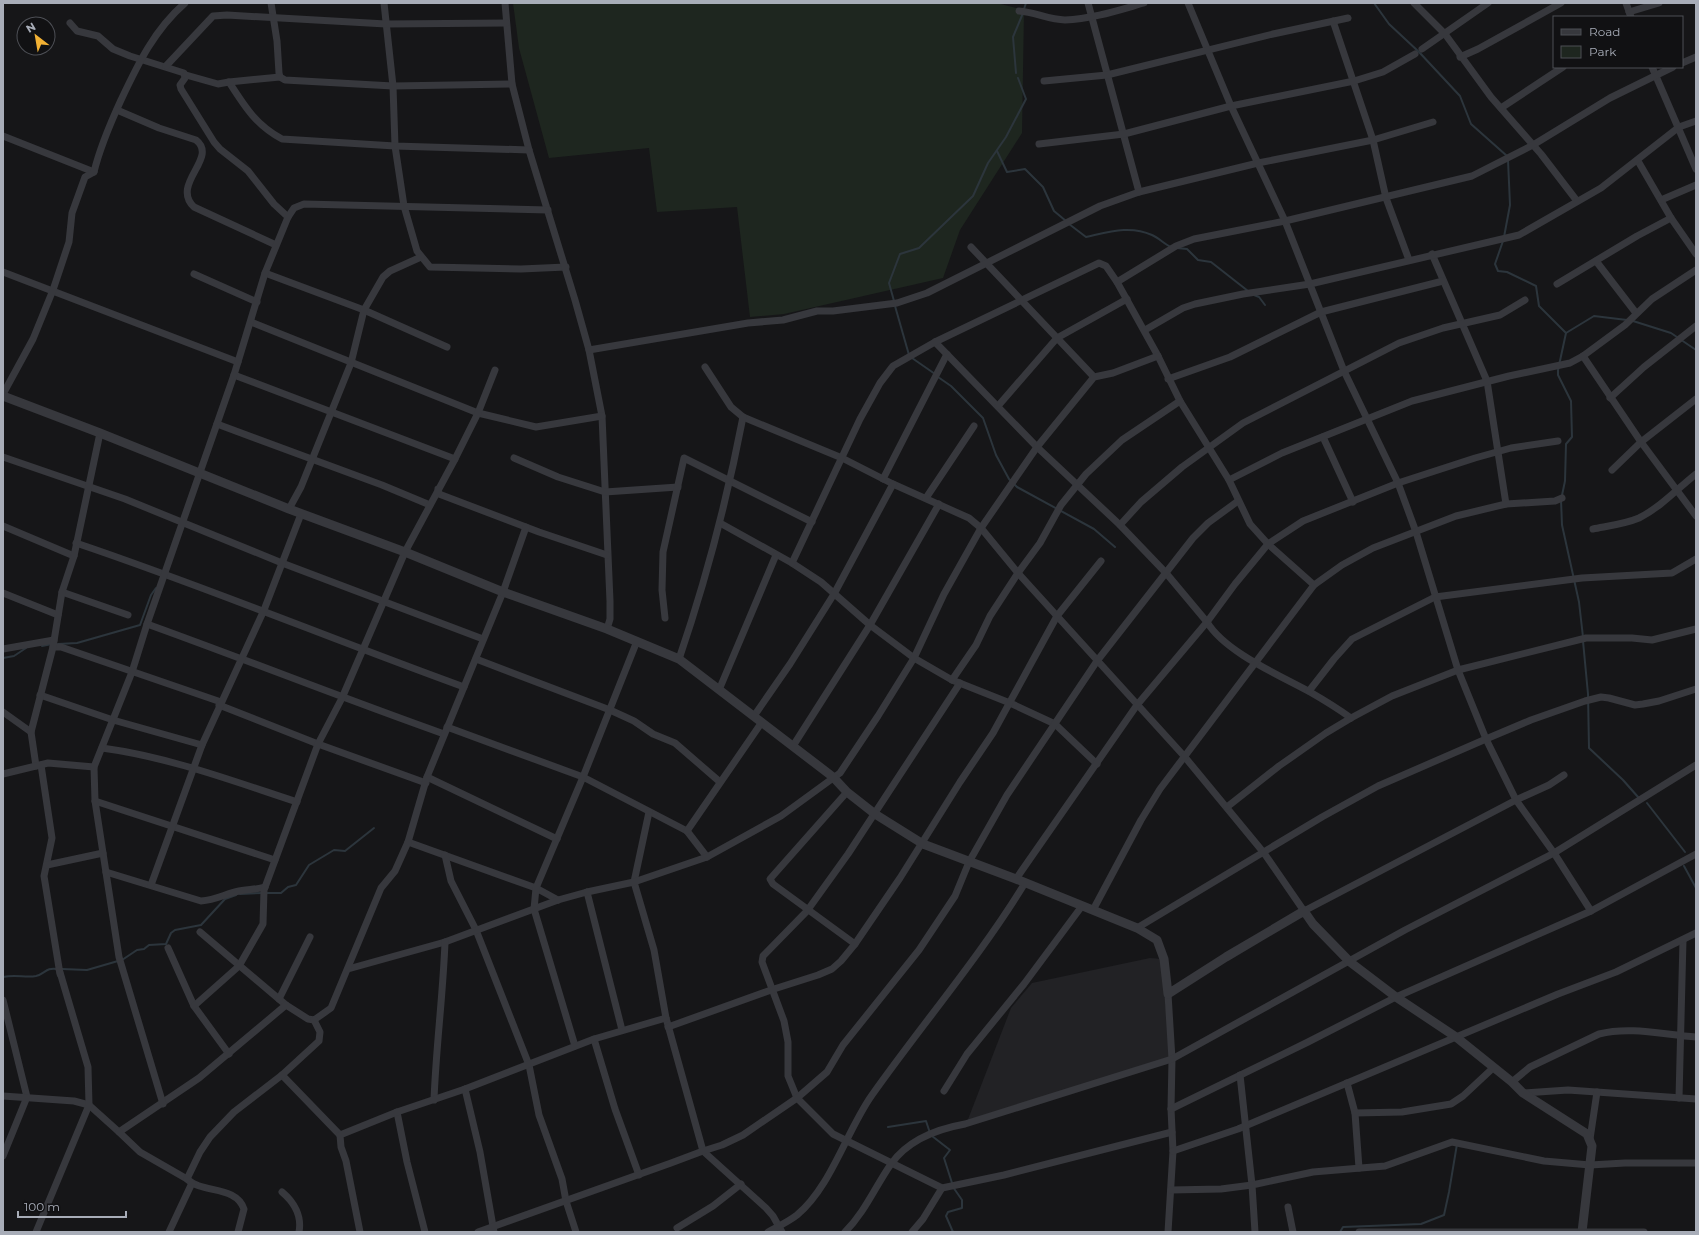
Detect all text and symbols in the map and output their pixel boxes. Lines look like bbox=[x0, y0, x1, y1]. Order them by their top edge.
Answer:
north arrow bbox=[16, 16, 56, 56]
legend bbox=[1553, 16, 1683, 68]
text: N bbox=[23, 19, 38, 36]
text: Road bbox=[1589, 24, 1620, 39]
text: Park bbox=[1589, 44, 1617, 59]
scale bar bbox=[18, 1193, 126, 1219]
text: 100 m bbox=[24, 1199, 60, 1214]

